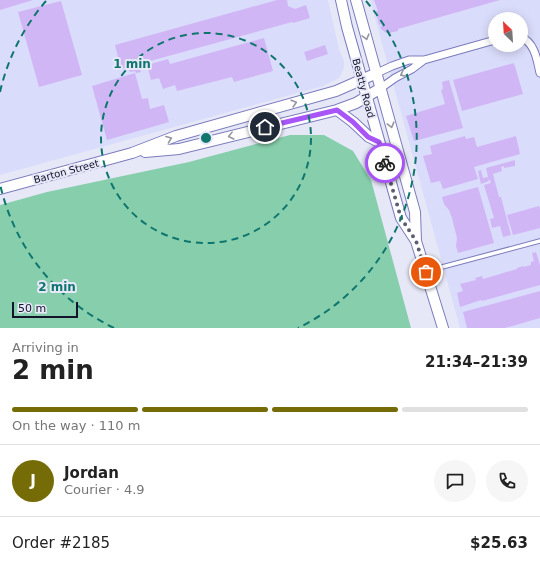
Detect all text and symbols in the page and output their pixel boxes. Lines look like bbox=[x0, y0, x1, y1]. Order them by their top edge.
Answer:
north arrow bbox=[488, 12, 528, 52]
map controls bbox=[488, 12, 528, 52]
one-way arrow bbox=[361, 33, 370, 40]
text: 1 min bbox=[113, 57, 151, 71]
street label: Beatty Road bbox=[350, 57, 377, 119]
one-way arrow bbox=[400, 69, 407, 77]
one-way arrow bbox=[291, 99, 298, 108]
pin bbox=[248, 110, 282, 144]
icon: home bbox=[254, 116, 276, 138]
one-way arrow bbox=[386, 121, 395, 128]
centre of rings bbox=[199, 131, 213, 145]
one-way arrow bbox=[228, 131, 234, 139]
one-way arrow bbox=[165, 136, 172, 144]
courier bbox=[365, 143, 405, 183]
icon: bike bbox=[374, 152, 396, 174]
street label: Barton Street bbox=[32, 157, 100, 185]
pin bbox=[409, 255, 443, 289]
icon: bag bbox=[415, 261, 437, 283]
text: 2 min bbox=[38, 280, 76, 294]
scale bar bbox=[12, 300, 78, 319]
text: 50 m bbox=[18, 302, 46, 315]
text: Arriving in bbox=[12, 340, 79, 355]
text: 21:34–21:39 bbox=[425, 353, 528, 371]
text: 2 min bbox=[12, 355, 94, 385]
text: On the way · 110 m bbox=[12, 418, 140, 433]
button: chat bbox=[434, 460, 476, 502]
button: phone bbox=[486, 460, 528, 502]
text: Jordan bbox=[64, 464, 119, 482]
text: J bbox=[30, 472, 36, 490]
text: Courier · 4.9 bbox=[64, 482, 145, 497]
text: Order #2185 bbox=[12, 534, 110, 552]
text: $25.63 bbox=[470, 534, 528, 552]

